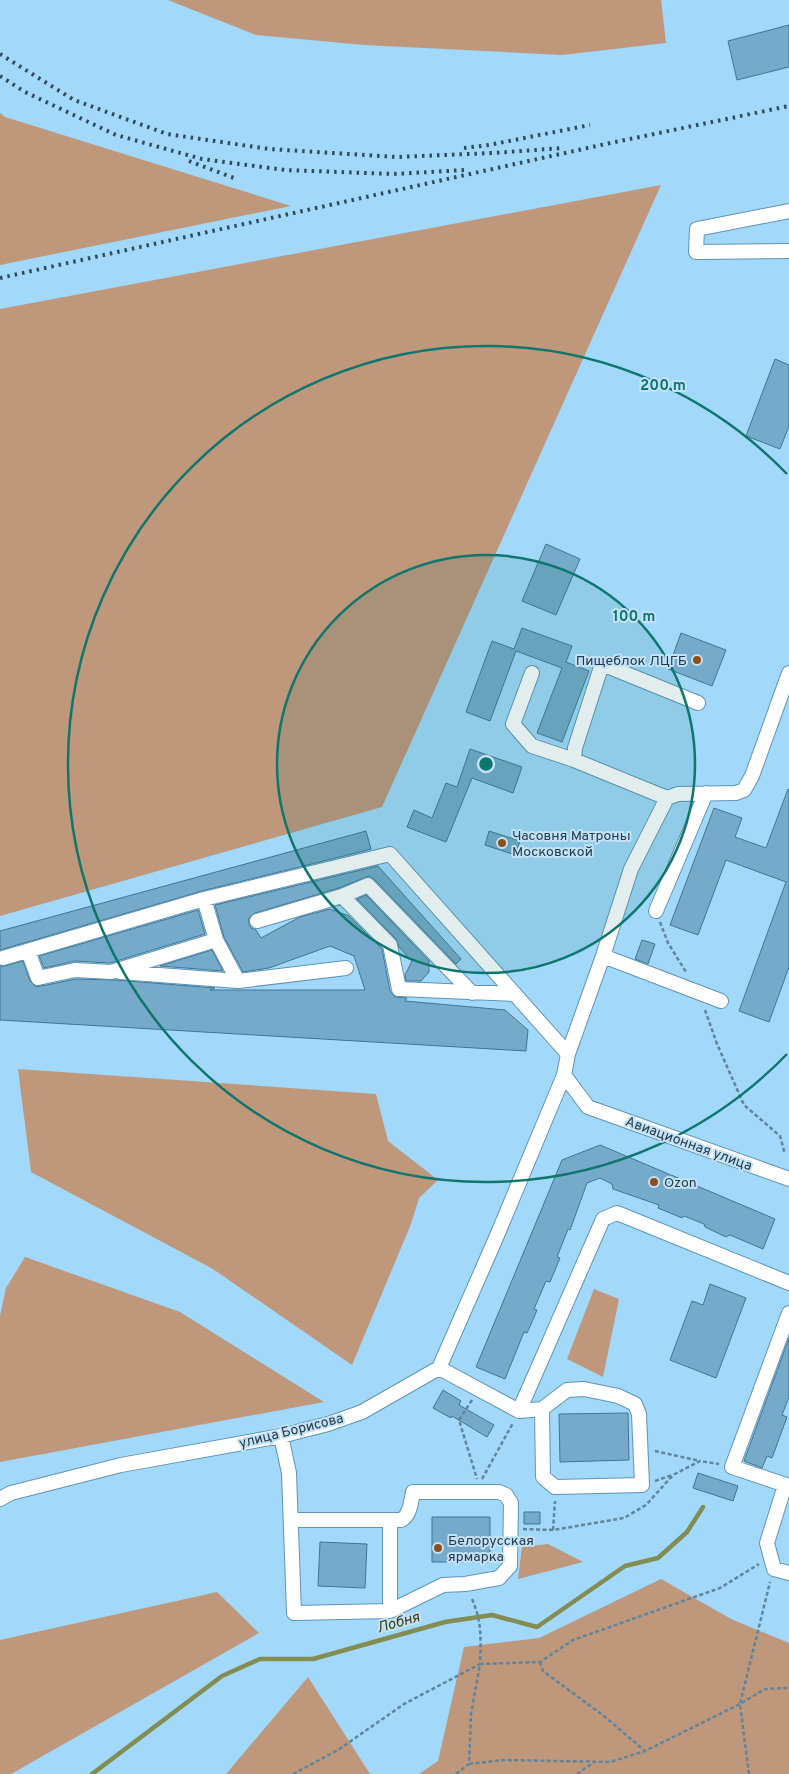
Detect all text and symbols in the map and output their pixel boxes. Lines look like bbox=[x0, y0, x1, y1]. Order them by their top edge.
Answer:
text: 200 m bbox=[640, 377, 686, 396]
text: 100 m bbox=[613, 608, 655, 627]
place label: Пищеблок ЛЦГБ bbox=[576, 653, 687, 670]
marker: Пищеблок ЛЦГБ bbox=[691, 654, 703, 666]
centre of rings bbox=[477, 755, 495, 773]
place label: Часовня Матроны Московской bbox=[512, 828, 631, 861]
marker: Часовня Матроны Московской bbox=[496, 837, 508, 849]
street label: Авиационная улица bbox=[623, 1114, 754, 1175]
place label: Ozon bbox=[664, 1175, 697, 1192]
marker: Ozon bbox=[648, 1176, 660, 1188]
street label: улица Борисова bbox=[237, 1410, 345, 1453]
place label: Белорусская ярмарка bbox=[448, 1533, 534, 1566]
marker: Белорусская ярмарка bbox=[432, 1542, 444, 1554]
water label: Лобня bbox=[375, 1608, 422, 1639]

